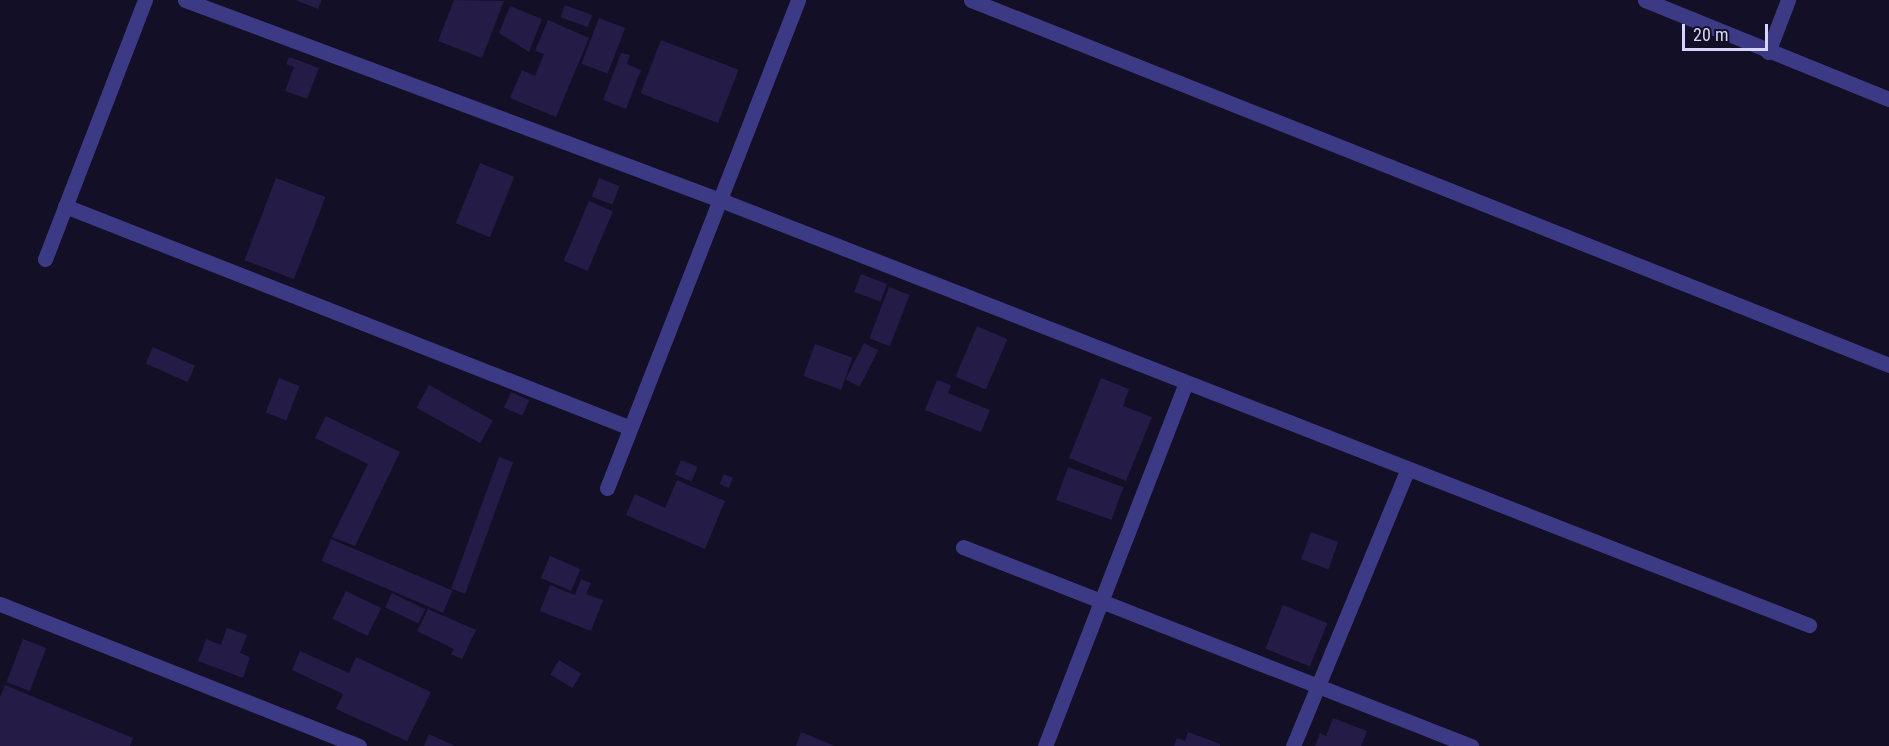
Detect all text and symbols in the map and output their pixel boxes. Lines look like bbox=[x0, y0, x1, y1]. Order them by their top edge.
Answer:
scale bar bbox=[1685, 12, 1770, 50]
text: 20 m bbox=[1693, 24, 1728, 45]

